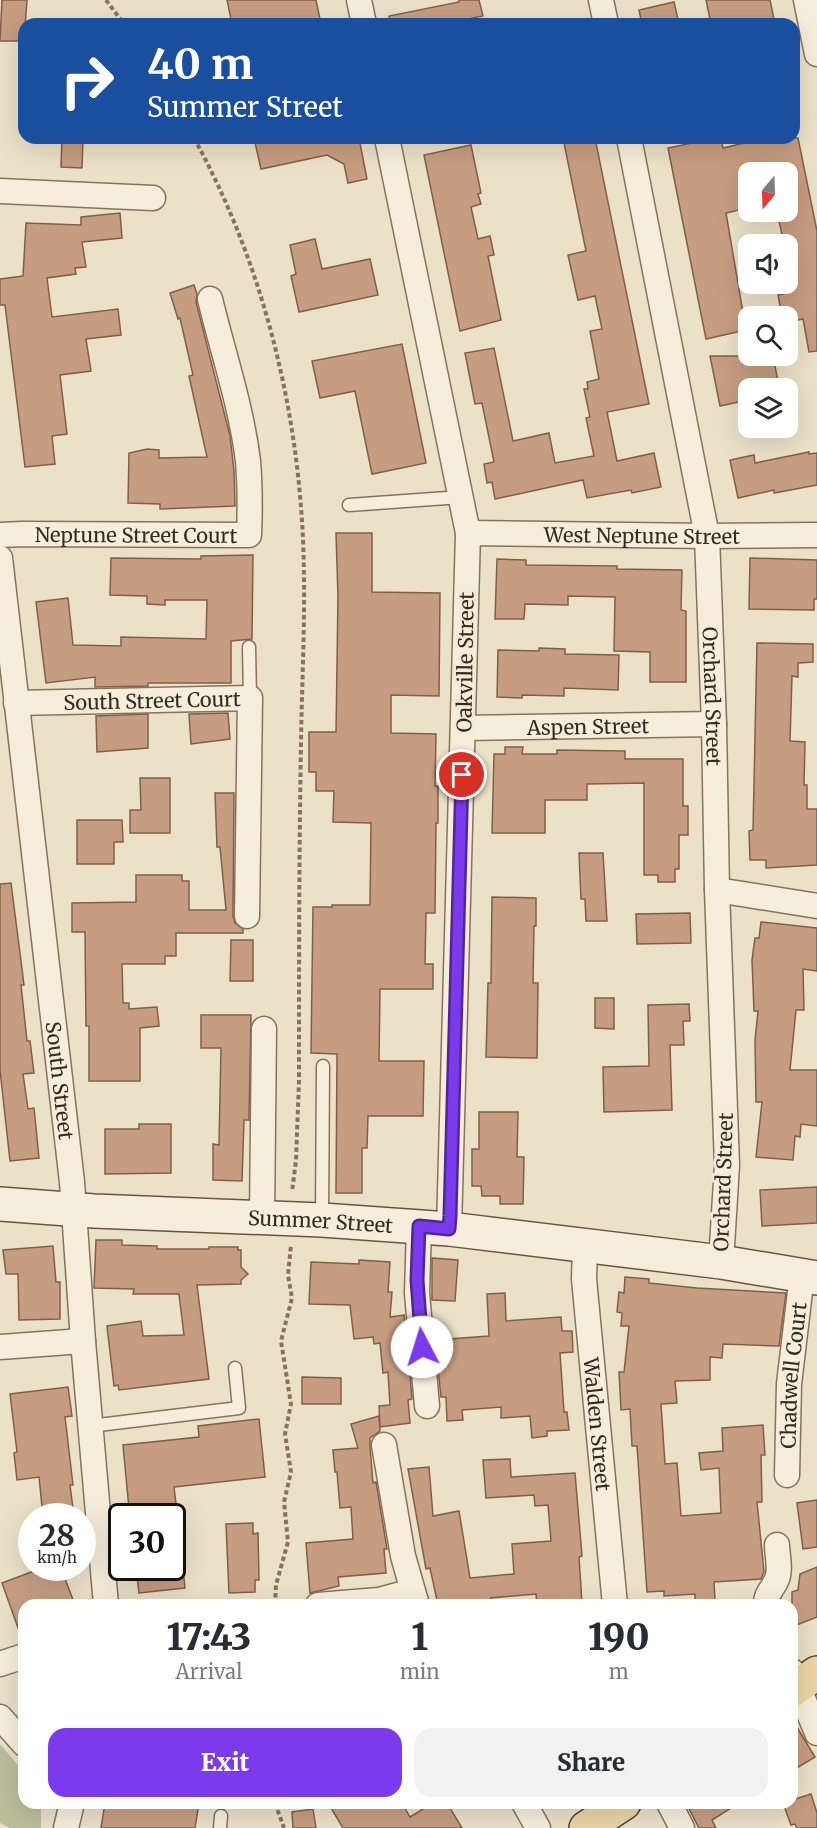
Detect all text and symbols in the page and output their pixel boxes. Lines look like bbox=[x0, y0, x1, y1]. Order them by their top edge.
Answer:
text: 40 m bbox=[147, 38, 253, 90]
icon: right bbox=[48, 42, 126, 120]
text: Summer Street bbox=[147, 90, 343, 124]
north arrow bbox=[738, 162, 798, 222]
map controls bbox=[738, 162, 798, 438]
button: sound bbox=[738, 234, 798, 294]
button: search bbox=[738, 306, 798, 366]
button: layers bbox=[738, 378, 798, 438]
street label: West Neptune Street bbox=[543, 521, 740, 549]
street label: Neptune Street Court bbox=[35, 522, 238, 547]
street label: Oakville Street bbox=[451, 591, 479, 732]
street label: Orchard Street bbox=[698, 626, 727, 766]
street label: South Street Court bbox=[63, 686, 241, 714]
street label: Aspen Street bbox=[526, 713, 650, 740]
pin bbox=[436, 749, 487, 800]
icon: arrive bbox=[445, 758, 478, 791]
street label: South Street bbox=[41, 1020, 80, 1141]
street label: Orchard Street bbox=[708, 1112, 738, 1252]
street label: Summer Street bbox=[248, 1205, 394, 1238]
street label: Chadwell Court bbox=[775, 1300, 811, 1449]
position arrow bbox=[390, 1315, 454, 1379]
street label: Walden Street bbox=[579, 1355, 617, 1492]
speed limit sign: 30 bbox=[108, 1503, 186, 1581]
text: 28 bbox=[39, 1516, 75, 1554]
text: km/h bbox=[37, 1548, 77, 1567]
text: 17:43 bbox=[167, 1615, 251, 1660]
text: 1 bbox=[411, 1615, 428, 1660]
text: 190 bbox=[588, 1615, 649, 1660]
text: Arrival bbox=[176, 1659, 242, 1684]
text: min bbox=[400, 1659, 439, 1684]
text: m bbox=[609, 1659, 629, 1684]
button: Exit bbox=[48, 1728, 402, 1797]
button: Share bbox=[414, 1728, 768, 1797]

